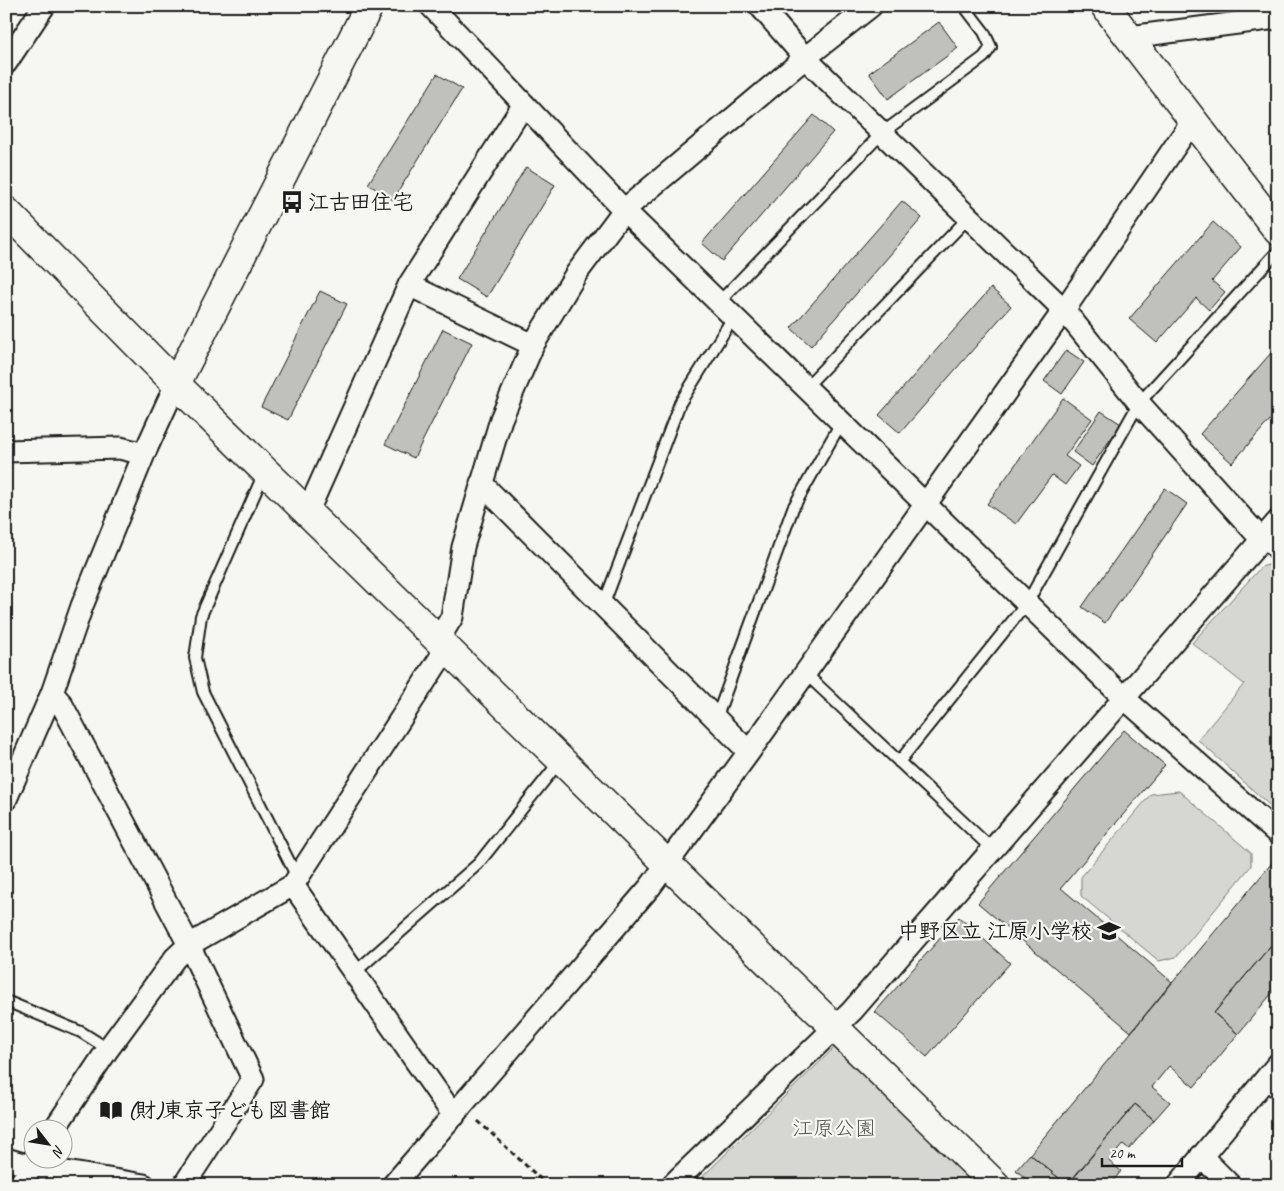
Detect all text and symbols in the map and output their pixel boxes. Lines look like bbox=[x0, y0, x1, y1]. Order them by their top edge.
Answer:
bus stop icon: 江古田住宅 bbox=[279, 189, 305, 215]
place label: 江古田住宅 bbox=[308, 189, 413, 215]
place label: 中野区立 江原小学校 bbox=[898, 918, 1092, 944]
school or university icon: 中野区立 江原小学校 bbox=[1096, 918, 1122, 944]
library icon: (財)東京子ども図書館 bbox=[98, 1097, 124, 1123]
place label: (財)東京子ども図書館 bbox=[128, 1097, 331, 1123]
park label: 江原公園 bbox=[792, 1115, 876, 1141]
north arrow bbox=[22, 1118, 72, 1168]
scale bar bbox=[1102, 1136, 1182, 1168]
text: N bbox=[48, 1142, 68, 1161]
text: 20 m bbox=[1109, 1144, 1136, 1163]

